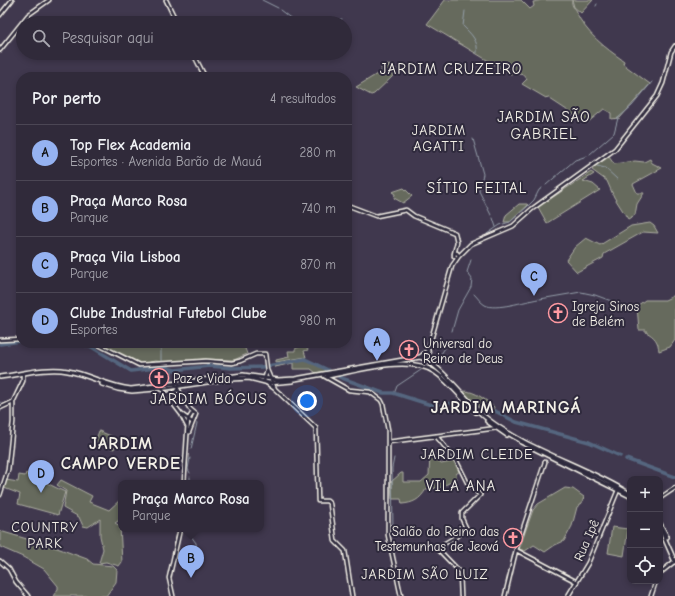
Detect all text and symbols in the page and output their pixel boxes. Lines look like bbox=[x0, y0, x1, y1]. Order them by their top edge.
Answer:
search box bbox=[16, 16, 352, 60]
icon: search bbox=[30, 27, 52, 49]
text: Pesquisar aqui bbox=[62, 29, 154, 47]
district label: JARDIM CRUZEIRO bbox=[380, 60, 522, 78]
text: Por perto bbox=[32, 89, 101, 108]
text: 4 resultados bbox=[270, 91, 336, 106]
district label: JARDIM SÃO GABRIEL bbox=[497, 108, 591, 143]
district label: JARDIM AGATTI bbox=[412, 122, 466, 155]
text: Top Flex Academia bbox=[70, 136, 191, 154]
text: A bbox=[41, 145, 49, 160]
text: 280 m bbox=[299, 145, 336, 160]
text: Esportes · Avenida Barão de Mauá bbox=[70, 154, 262, 169]
district label: SÍTIO FEITAL bbox=[427, 178, 527, 197]
text: Praça Marco Rosa bbox=[70, 192, 187, 210]
text: B bbox=[41, 201, 49, 216]
text: 740 m bbox=[302, 201, 336, 216]
text: Parque bbox=[70, 210, 108, 225]
text: Praça Vila Lisboa bbox=[70, 248, 181, 266]
text: C bbox=[41, 257, 49, 272]
text: 870 m bbox=[300, 257, 336, 272]
pin: C bbox=[521, 263, 547, 296]
text: Parque bbox=[70, 266, 108, 281]
place label: Igreja Sinos de Belém bbox=[572, 299, 639, 329]
church icon: Igreja Sinos de Belém bbox=[547, 302, 569, 324]
text: Clube Industrial Futebol Clube bbox=[70, 304, 267, 322]
text: D bbox=[41, 313, 49, 328]
text: 980 m bbox=[299, 313, 336, 328]
text: Esportes bbox=[70, 322, 117, 337]
pin: A bbox=[364, 328, 390, 361]
place label: Universal do Reino de Deus bbox=[423, 336, 503, 366]
church icon: Universal do Reino de Deus bbox=[398, 339, 420, 361]
church icon: Paz e Vida bbox=[148, 367, 170, 389]
place label: Paz e Vida bbox=[173, 371, 231, 386]
district label: JARDIM BÓGUS bbox=[150, 389, 268, 408]
your location bbox=[297, 391, 317, 411]
district label: JARDIM MARINGÁ bbox=[431, 396, 581, 417]
district label: JARDIM CAMPO VERDE bbox=[61, 434, 181, 473]
district label: JARDIM CLEIDE bbox=[421, 446, 533, 463]
pin: D bbox=[28, 460, 54, 493]
map controls bbox=[627, 476, 663, 584]
button: + bbox=[627, 476, 663, 512]
district label: VILA ANA bbox=[426, 477, 496, 495]
popup bbox=[118, 480, 264, 532]
text: Praça Marco Rosa bbox=[132, 490, 250, 508]
text: Parque bbox=[132, 508, 171, 523]
button: − bbox=[627, 512, 663, 548]
street label: Rua Ipê bbox=[571, 517, 602, 563]
district label: COUNTRY PARK bbox=[11, 519, 79, 552]
place label: Salão do Reino das Testemunhas de Jeová bbox=[375, 524, 499, 554]
church icon: Salão do Reino das Testemunhas de Jeová bbox=[502, 527, 524, 549]
pin: B bbox=[178, 545, 204, 578]
button: locate bbox=[627, 548, 663, 584]
district label: JARDIM SÃO LUIZ bbox=[361, 566, 489, 583]

